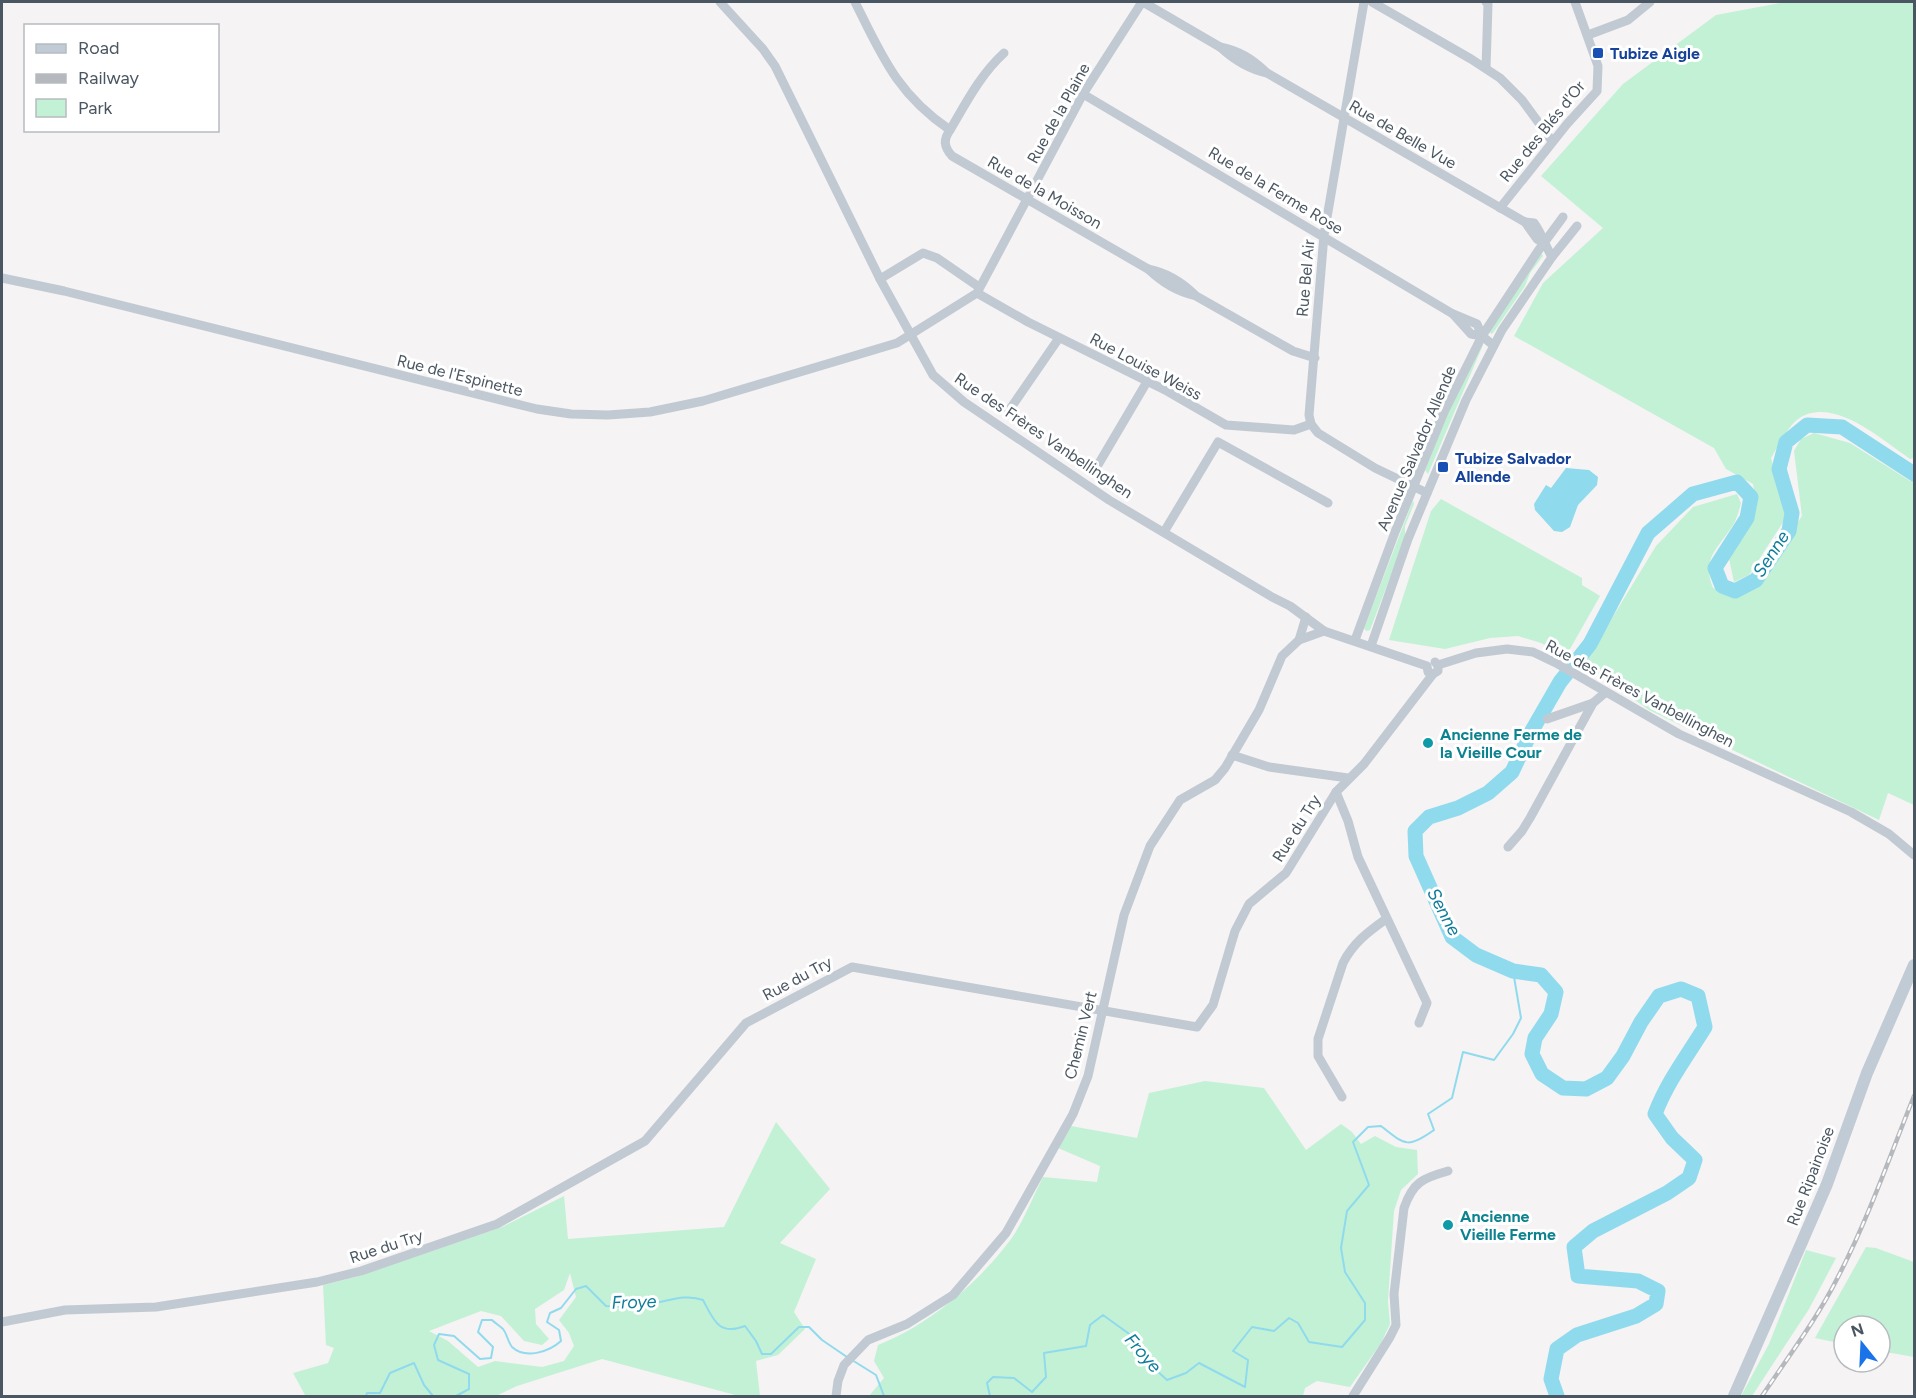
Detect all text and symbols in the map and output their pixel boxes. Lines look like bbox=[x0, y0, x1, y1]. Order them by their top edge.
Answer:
legend bbox=[24, 24, 219, 132]
text: Road bbox=[78, 37, 119, 59]
place label: Tubize Aigle bbox=[1610, 44, 1700, 63]
marker: Tubize Aigle bbox=[1591, 46, 1605, 60]
street label: Rue de la Plaine bbox=[1023, 60, 1094, 167]
text: Railway bbox=[78, 67, 140, 89]
street label: Rue des Blés d'Or bbox=[1496, 76, 1589, 186]
street label: Rue de Belle Vue bbox=[1346, 96, 1460, 173]
text: Park bbox=[78, 97, 113, 119]
street label: Rue de la Ferme Rose bbox=[1205, 143, 1347, 238]
street label: Rue de la Moisson bbox=[984, 152, 1105, 233]
street label: Rue Bel Air bbox=[1293, 238, 1318, 318]
street label: Rue Louise Weiss bbox=[1087, 329, 1205, 404]
street label: Rue de l'Espinette bbox=[395, 351, 525, 400]
street label: Avenue Salvador Allende bbox=[1373, 363, 1460, 534]
street label: Rue des Frères Vanbellinghen bbox=[951, 369, 1136, 502]
place label: Tubize Salvador Allende bbox=[1455, 449, 1571, 486]
marker: Tubize Salvador Allende bbox=[1436, 460, 1450, 474]
water label: Senne bbox=[1748, 527, 1794, 581]
street label: Rue des Frères Vanbellinghen bbox=[1542, 636, 1737, 751]
place label: Ancienne Ferme de la Vieille Cour bbox=[1440, 725, 1582, 762]
marker: Ancienne Ferme de la Vieille Cour bbox=[1421, 736, 1435, 750]
street label: Rue du Try bbox=[1268, 791, 1325, 865]
water label: Senne bbox=[1422, 884, 1466, 940]
street label: Rue du Try bbox=[759, 952, 836, 1005]
street label: Chemin Vert bbox=[1060, 989, 1101, 1081]
street label: Rue Ripainoise bbox=[1783, 1124, 1838, 1229]
place label: Ancienne Vieille Ferme bbox=[1460, 1207, 1556, 1244]
marker: Ancienne Vieille Ferme bbox=[1441, 1218, 1455, 1232]
street label: Rue du Try bbox=[347, 1226, 426, 1267]
water label: Froye bbox=[611, 1290, 657, 1314]
north arrow bbox=[1832, 1314, 1892, 1374]
text: N bbox=[1849, 1319, 1866, 1341]
water label: Froye bbox=[1120, 1329, 1166, 1377]

